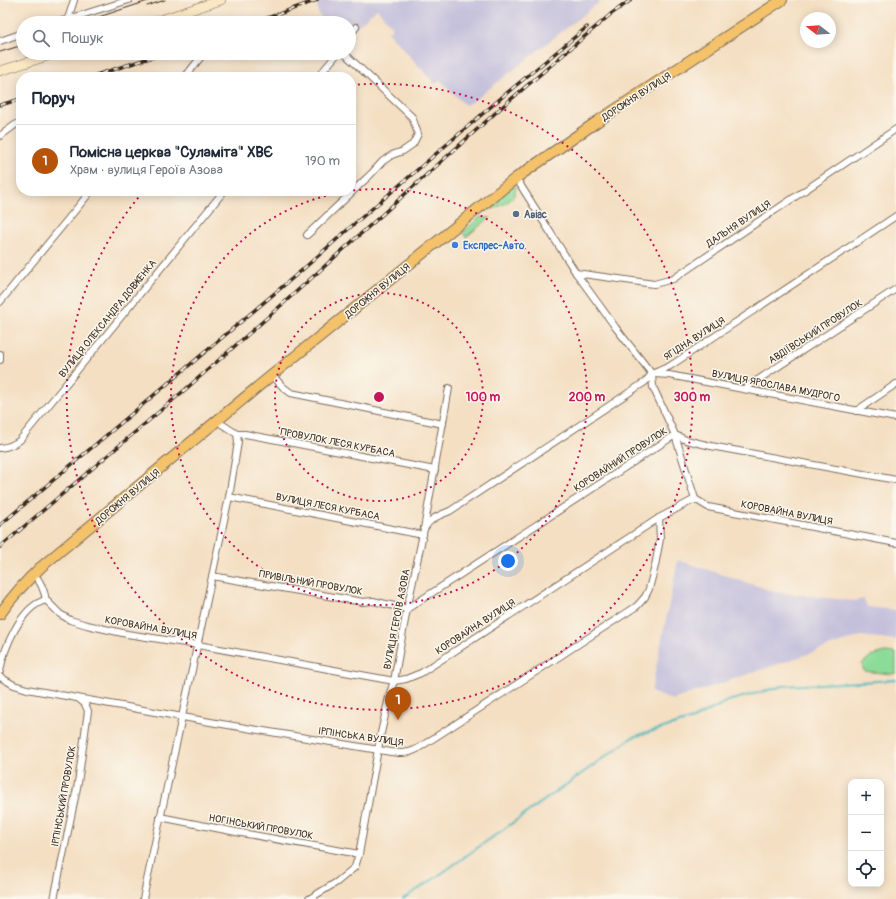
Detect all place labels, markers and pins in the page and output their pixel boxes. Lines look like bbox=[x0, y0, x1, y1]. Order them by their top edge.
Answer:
marker: Авіас bbox=[511, 209, 521, 219]
place label: Авіас bbox=[524, 209, 547, 221]
marker: Експрес-Авто bbox=[450, 240, 460, 250]
place label: Експрес-Авто bbox=[463, 240, 525, 252]
centre of rings bbox=[372, 390, 386, 404]
pin: 1 bbox=[385, 687, 411, 720]

